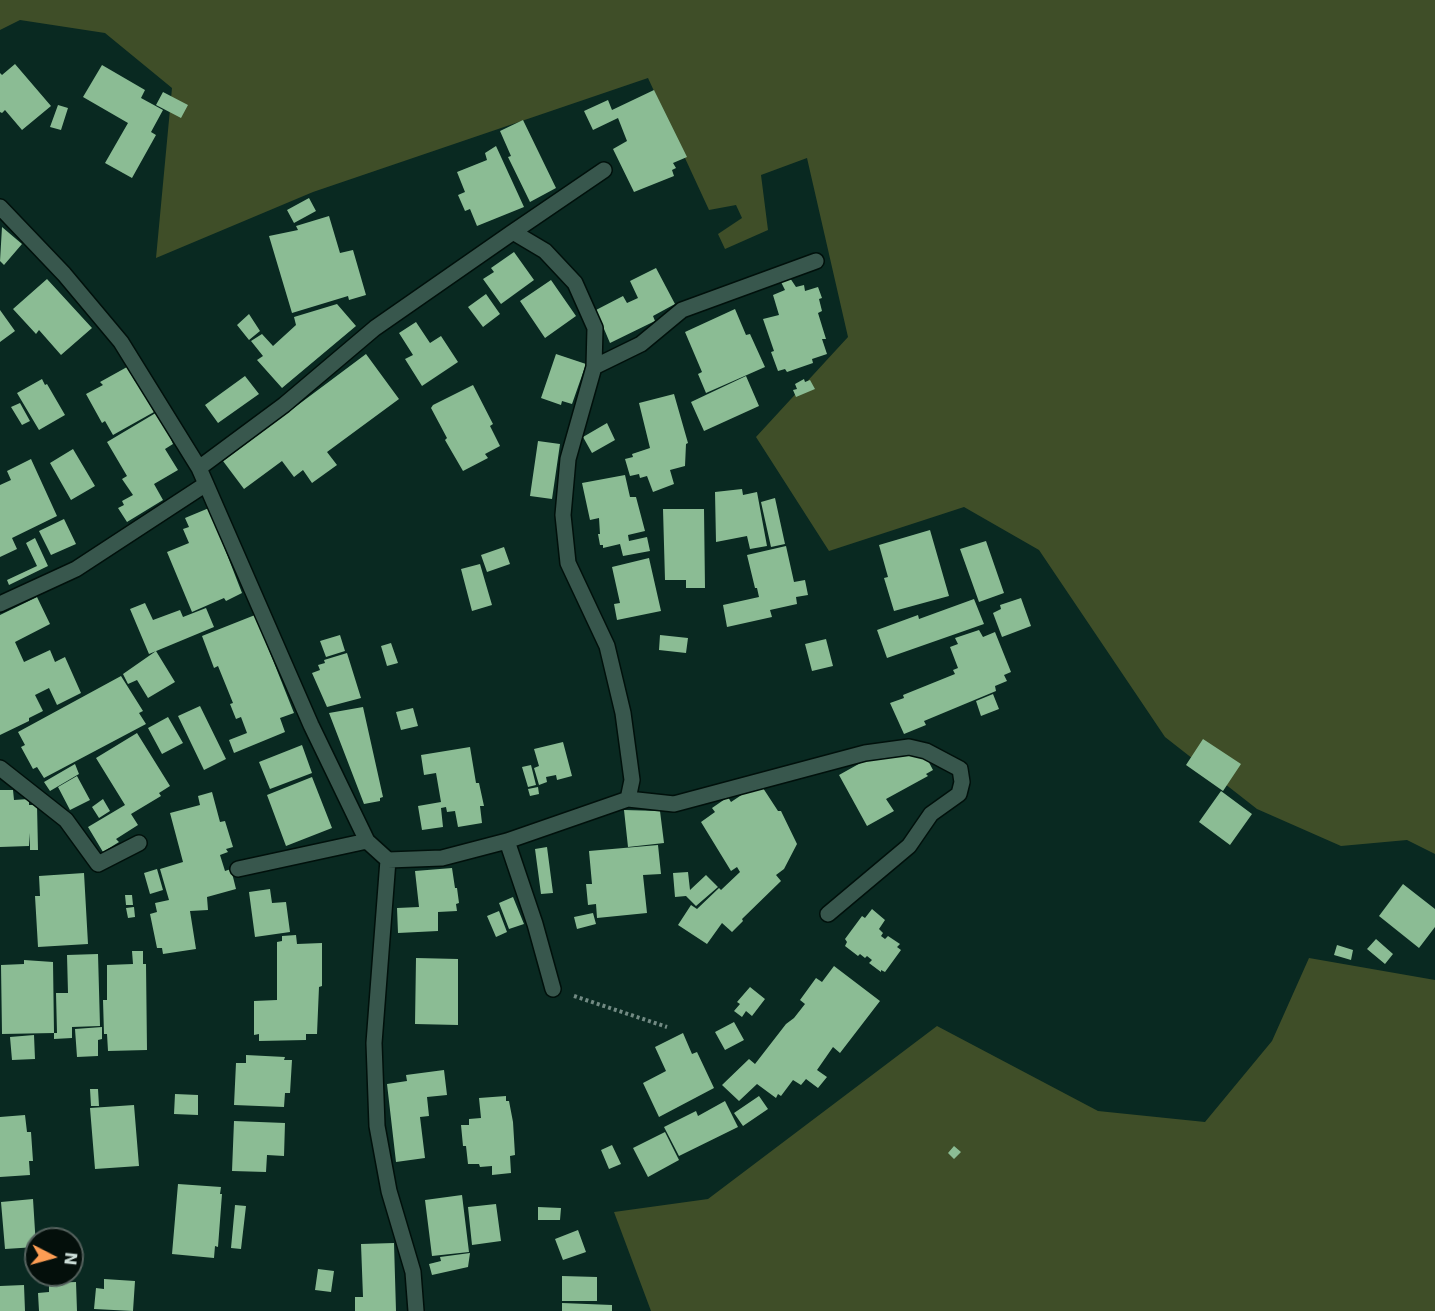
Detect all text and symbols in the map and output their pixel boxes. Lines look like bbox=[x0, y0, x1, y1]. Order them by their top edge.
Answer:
north arrow bbox=[24, 1227, 84, 1287]
text: N bbox=[60, 1251, 81, 1266]

